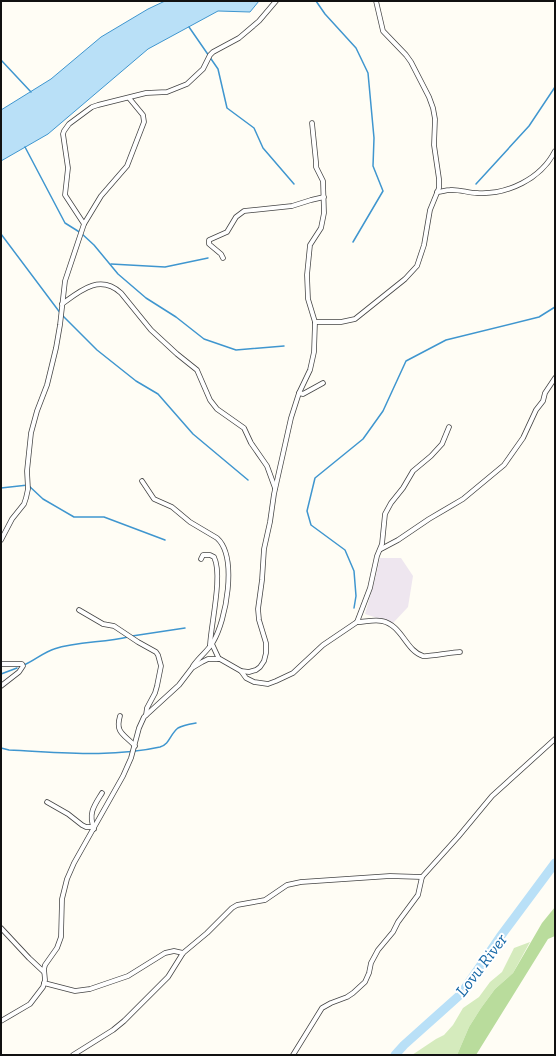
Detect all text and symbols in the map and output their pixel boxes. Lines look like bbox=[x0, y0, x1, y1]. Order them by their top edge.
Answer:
water label: Lovu River bbox=[451, 930, 511, 1000]

